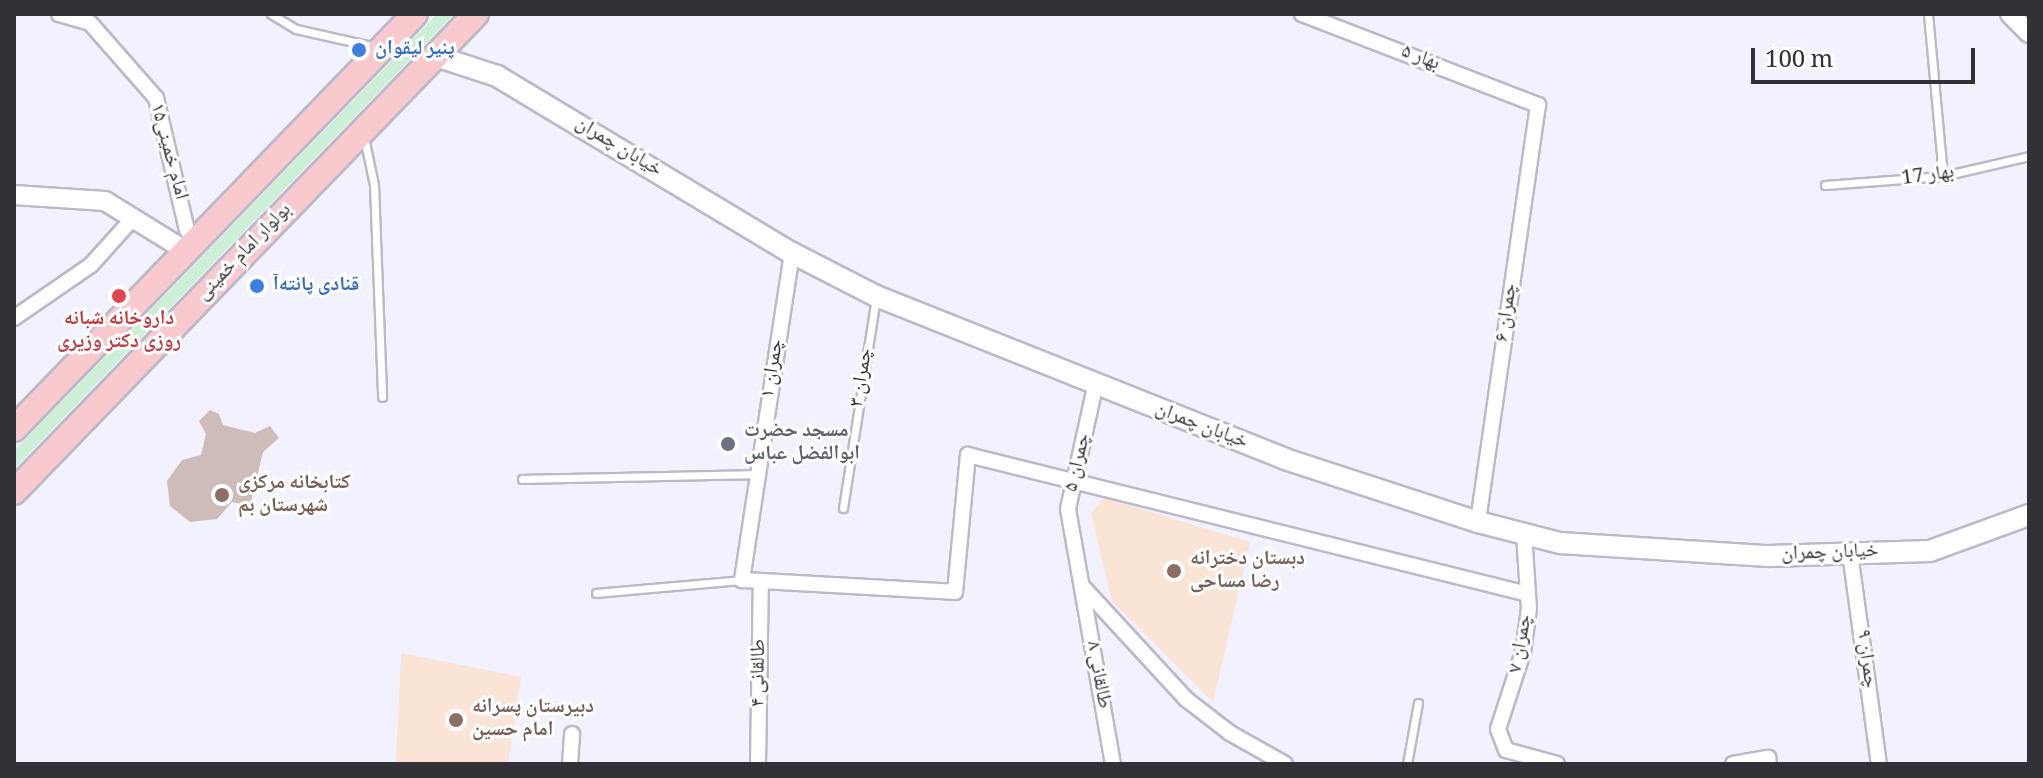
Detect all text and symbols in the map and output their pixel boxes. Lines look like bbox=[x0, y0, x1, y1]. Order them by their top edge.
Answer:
scale bar bbox=[1755, 32, 1979, 82]
place label: پنیر لیقوان bbox=[375, 38, 455, 62]
marker: پنیر لیقوان bbox=[350, 41, 368, 59]
street label: بهار ۵ bbox=[1397, 41, 1443, 77]
text: 100 m bbox=[1765, 41, 1833, 82]
street label: امام خمینی۱۵ ‍ bbox=[143, 101, 193, 207]
street label: خیابان چمران bbox=[570, 113, 666, 183]
street label: بهار 17 bbox=[1900, 161, 1956, 193]
street label: بولوار امام خمینی bbox=[193, 199, 297, 307]
place label: قنادی پانته‌آ bbox=[273, 274, 359, 298]
marker: قنادی پانته‌آ bbox=[248, 277, 266, 295]
street label: چمران ۶ bbox=[1492, 282, 1524, 344]
marker: داروخانه شبانه روزی دکتر وزیری bbox=[110, 287, 128, 305]
place label: داروخانه شبانه روزی دکتر وزیری bbox=[57, 308, 181, 355]
street label: چمران ۱ bbox=[758, 338, 790, 400]
street label: چمران ۳ bbox=[847, 347, 879, 409]
street label: خیابان چمران bbox=[1151, 398, 1251, 456]
place label: مسجد حضرت ابوالفضل عباس bbox=[744, 420, 860, 467]
street label: چمران ۵ bbox=[1061, 432, 1097, 494]
marker: مسجد حضرت ابوالفضل عباس bbox=[719, 435, 737, 453]
place label: کتابخانه مرکزی شهرستان بم bbox=[238, 472, 350, 519]
marker: کتابخانه مرکزی شهرستان بم bbox=[213, 486, 231, 504]
street label: خیابان چمران bbox=[1781, 540, 1879, 568]
place label: دبستان دخترانه رضا مساحی bbox=[1190, 548, 1305, 595]
marker: دبستان دخترانه رضا مساحی bbox=[1165, 562, 1183, 580]
street label: چمران ۷ bbox=[1505, 613, 1539, 675]
street label: چمران ۹ bbox=[1849, 628, 1881, 690]
street label: طالقانی ۴ bbox=[747, 639, 773, 707]
street label: طالقانی ۸ bbox=[1079, 639, 1115, 711]
place label: دبیرستان پسرانه امام حسین bbox=[472, 696, 594, 743]
marker: دبیرستان پسرانه امام حسین bbox=[447, 711, 465, 729]

